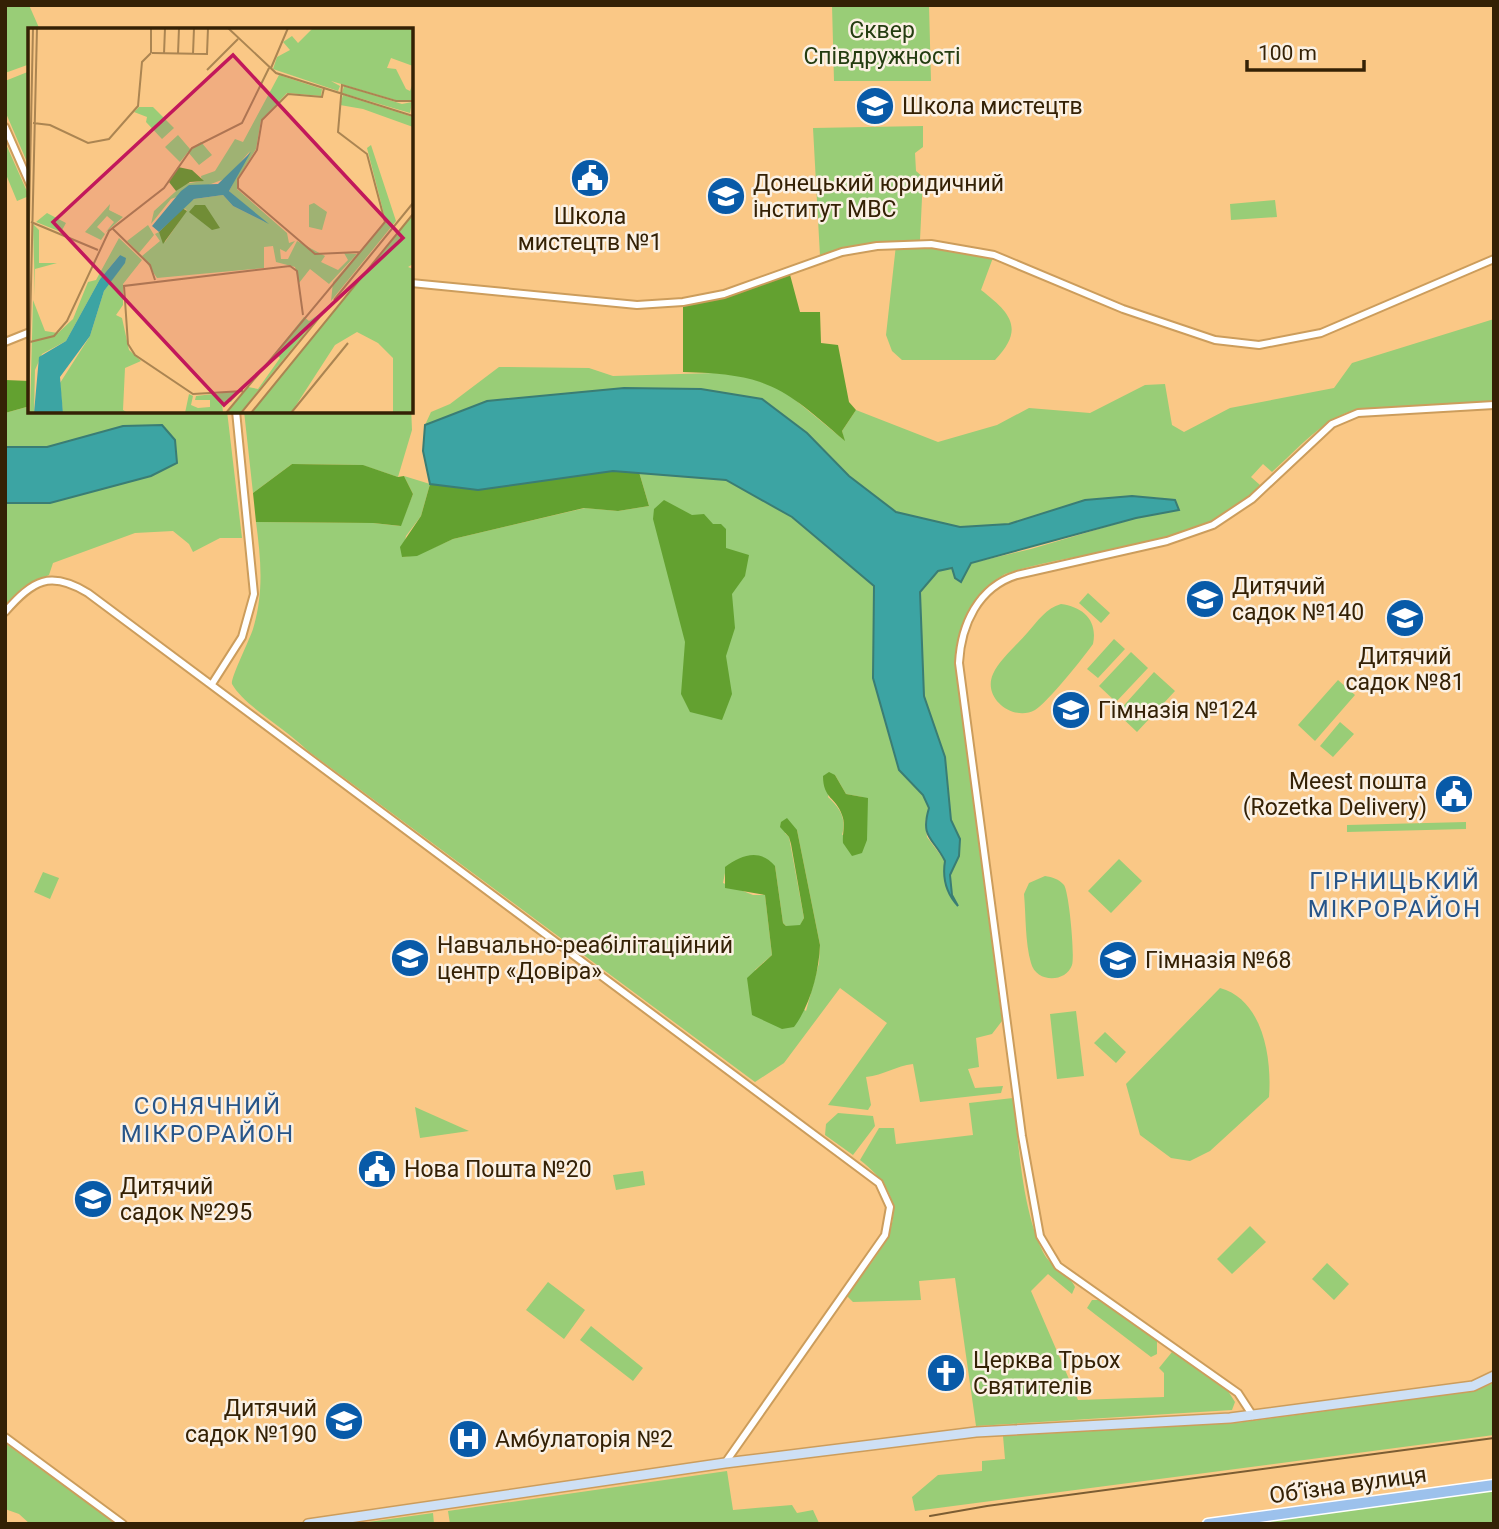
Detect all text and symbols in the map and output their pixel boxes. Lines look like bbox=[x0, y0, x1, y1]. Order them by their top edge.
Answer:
park label: Сквер Співдружності bbox=[803, 17, 961, 70]
inset map bbox=[28, 28, 413, 413]
scale bar bbox=[1247, 28, 1364, 72]
text: 100 m bbox=[1258, 41, 1317, 65]
school or university icon: Школа мистецтв bbox=[854, 85, 896, 127]
place label: Школа мистецтв bbox=[902, 93, 1083, 120]
public building icon: Школа мистецтв №1 bbox=[569, 157, 611, 199]
place label: Донецький юридичний інститут МВС bbox=[753, 170, 1004, 223]
school or university icon: Донецький юридичний інститут МВС bbox=[705, 175, 747, 217]
place label: Школа мистецтв №1 bbox=[518, 203, 662, 256]
place label: Дитячий садок №140 bbox=[1232, 573, 1364, 626]
school or university icon: Дитячий садок №140 bbox=[1184, 578, 1226, 620]
school or university icon: Дитячий садок №81 bbox=[1384, 597, 1426, 639]
place label: Дитячий садок №81 bbox=[1345, 643, 1465, 696]
school or university icon: Гімназія №124 bbox=[1050, 689, 1092, 731]
place label: Гімназія №124 bbox=[1098, 697, 1257, 724]
place label: Meest пошта (Rozetka Delivery) bbox=[1243, 768, 1427, 821]
public building icon: Meest пошта (Rozetka Delivery) bbox=[1433, 773, 1475, 815]
district label: ГІРНИЦЬКИЙ МІКРОРАЙОН bbox=[1308, 867, 1482, 923]
place label: Навчально-реабілітаційний центр «Довіра» bbox=[437, 932, 733, 985]
school or university icon: Навчально-реабілітаційний центр «Довіра» bbox=[389, 937, 431, 979]
school or university icon: Гімназія №68 bbox=[1097, 939, 1139, 981]
place label: Гімназія №68 bbox=[1145, 947, 1291, 974]
district label: СОНЯЧНИЙ МІКРОРАЙОН bbox=[121, 1092, 295, 1148]
public building icon: Нова Пошта №20 bbox=[356, 1148, 398, 1190]
place label: Нова Пошта №20 bbox=[404, 1156, 592, 1183]
place label: Дитячий садок №295 bbox=[120, 1173, 252, 1226]
school or university icon: Дитячий садок №295 bbox=[72, 1178, 114, 1220]
place label: Церква Трьох Святителів bbox=[973, 1347, 1120, 1400]
church icon: Церква Трьох Святителів bbox=[925, 1352, 967, 1394]
place label: Дитячий садок №190 bbox=[185, 1395, 317, 1448]
school or university icon: Дитячий садок №190 bbox=[323, 1400, 365, 1442]
hospital icon: Амбулаторія №2 bbox=[447, 1418, 489, 1460]
place label: Амбулаторія №2 bbox=[495, 1426, 673, 1453]
street label: Обʼїзна вулиця bbox=[1268, 1461, 1428, 1509]

